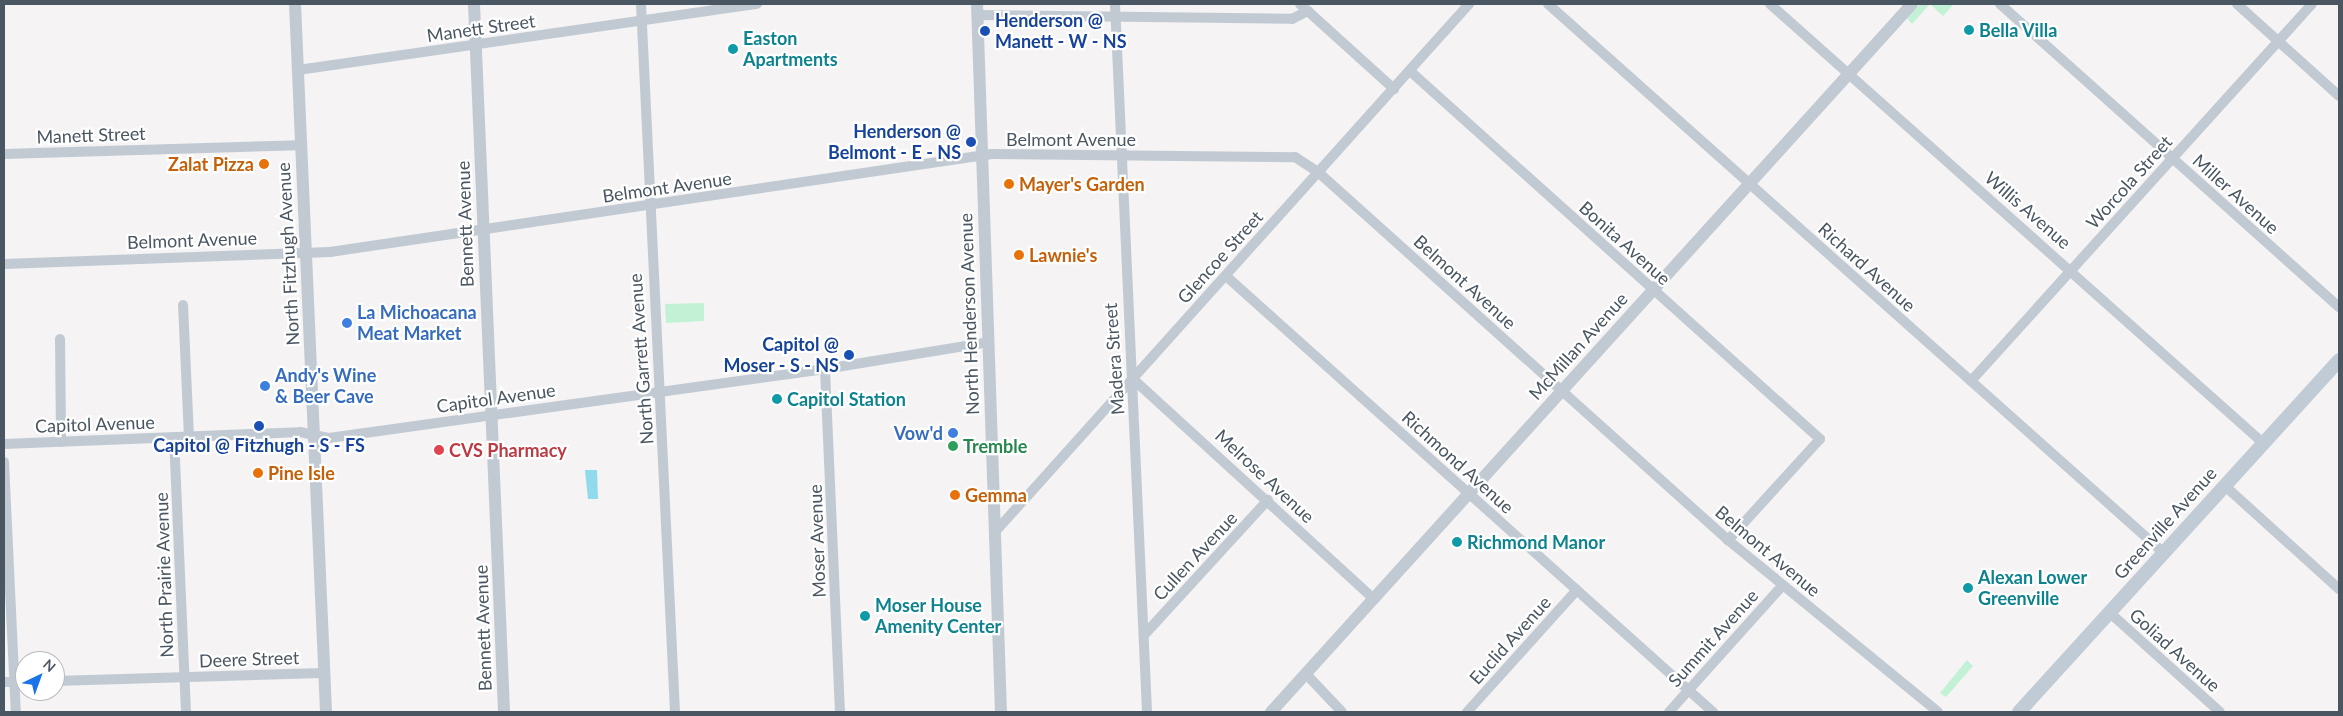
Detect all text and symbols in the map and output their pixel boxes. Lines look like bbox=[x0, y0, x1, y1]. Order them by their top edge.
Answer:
street label: Manett Street bbox=[425, 10, 537, 46]
place label: Henderson @ Manett - W - NS bbox=[995, 10, 1127, 52]
place label: Bella Villa bbox=[1979, 19, 2058, 41]
marker: Bella Villa bbox=[1963, 24, 1975, 36]
marker: Henderson @ Manett - W - NS bbox=[979, 25, 991, 37]
place label: Easton Apartments bbox=[743, 28, 838, 70]
marker: Easton Apartments bbox=[727, 43, 739, 55]
place label: Henderson @ Belmont - E - NS bbox=[828, 121, 961, 163]
street label: Manett Street bbox=[36, 122, 146, 148]
street label: Belmont Avenue bbox=[1006, 128, 1136, 150]
street label: Worcola Street bbox=[2082, 131, 2176, 233]
marker: Henderson @ Belmont - E - NS bbox=[965, 136, 977, 148]
street label: Miller Avenue bbox=[2188, 149, 2284, 239]
place label: Zalat Pizza bbox=[168, 153, 254, 175]
marker: Zalat Pizza bbox=[258, 158, 270, 170]
street label: Bennett Avenue bbox=[452, 160, 478, 288]
street label: North Fitzhugh Avenue bbox=[272, 162, 304, 346]
street label: Belmont Avenue bbox=[601, 167, 733, 207]
street label: Willis Avenue bbox=[1980, 167, 2076, 253]
place label: Mayer's Garden bbox=[1019, 173, 1145, 195]
marker: Mayer's Garden bbox=[1003, 178, 1015, 190]
street label: Bonita Avenue bbox=[1575, 196, 1675, 290]
street label: Glencoe Street bbox=[1173, 206, 1267, 308]
street label: North Henderson Avenue bbox=[955, 212, 983, 416]
street label: Richard Avenue bbox=[1814, 218, 1920, 316]
street label: Belmont Avenue bbox=[126, 227, 258, 253]
street label: Belmont Avenue bbox=[1409, 230, 1521, 334]
place label: Lawnie's bbox=[1029, 244, 1097, 266]
marker: Lawnie's bbox=[1013, 249, 1025, 261]
street label: North Garrett Avenue bbox=[624, 272, 658, 446]
street label: McMillan Avenue bbox=[1524, 288, 1632, 404]
place label: La Michoacana Meat Market bbox=[357, 302, 477, 344]
street label: Madera Street bbox=[1099, 302, 1129, 416]
marker: La Michoacana Meat Market bbox=[341, 317, 353, 329]
place label: Capitol @ Moser - S - NS bbox=[723, 334, 839, 376]
marker: Capitol @ Moser - S - NS bbox=[843, 349, 855, 361]
place label: Andy's Wine & Beer Cave bbox=[275, 365, 376, 408]
street label: Capitol Avenue bbox=[435, 379, 557, 417]
marker: Andy's Wine & Beer Cave bbox=[259, 380, 271, 392]
place label: Capitol Station bbox=[787, 388, 906, 410]
marker: Capitol Station bbox=[771, 393, 783, 405]
street label: Richmond Avenue bbox=[1397, 406, 1519, 518]
street label: Capitol Avenue bbox=[34, 411, 156, 437]
marker: Capitol @ Fitzhugh - S - FS bbox=[253, 420, 265, 432]
place label: Vow'd bbox=[894, 422, 943, 444]
street label: Melrose Avenue bbox=[1211, 424, 1319, 528]
marker: Vow'd bbox=[947, 427, 959, 439]
place label: Capitol @ Fitzhugh - S - FS bbox=[153, 434, 365, 456]
place label: Tremble bbox=[963, 435, 1027, 457]
place label: CVS Pharmacy bbox=[449, 439, 567, 461]
marker: Tremble bbox=[947, 440, 959, 452]
marker: CVS Pharmacy bbox=[433, 444, 445, 456]
place label: Pine Isle bbox=[268, 462, 335, 484]
street label: Greenville Avenue bbox=[2109, 462, 2221, 584]
marker: Pine Isle bbox=[252, 467, 264, 479]
street label: Moser Avenue bbox=[804, 483, 830, 599]
place label: Gemma bbox=[965, 484, 1027, 506]
marker: Gemma bbox=[949, 489, 961, 501]
street label: North Prairie Avenue bbox=[150, 492, 178, 658]
street label: Belmont Avenue bbox=[1711, 501, 1825, 601]
street label: Cullen Avenue bbox=[1148, 507, 1242, 605]
place label: Richmond Manor bbox=[1467, 531, 1605, 553]
marker: Richmond Manor bbox=[1451, 536, 1463, 548]
street label: Bennett Avenue bbox=[470, 564, 496, 692]
place label: Alexan Lower Greenville bbox=[1978, 567, 2087, 610]
marker: Alexan Lower Greenville bbox=[1962, 582, 1974, 594]
street label: Summit Avenue bbox=[1663, 585, 1763, 691]
street label: Euclid Avenue bbox=[1465, 591, 1555, 689]
place label: Moser House Amenity Center bbox=[875, 595, 1002, 638]
street label: Goliad Avenue bbox=[2125, 603, 2225, 697]
marker: Moser House Amenity Center bbox=[859, 610, 871, 622]
street label: Deere Street bbox=[199, 646, 299, 672]
north arrow bbox=[15, 651, 65, 701]
text: N bbox=[40, 655, 59, 675]

